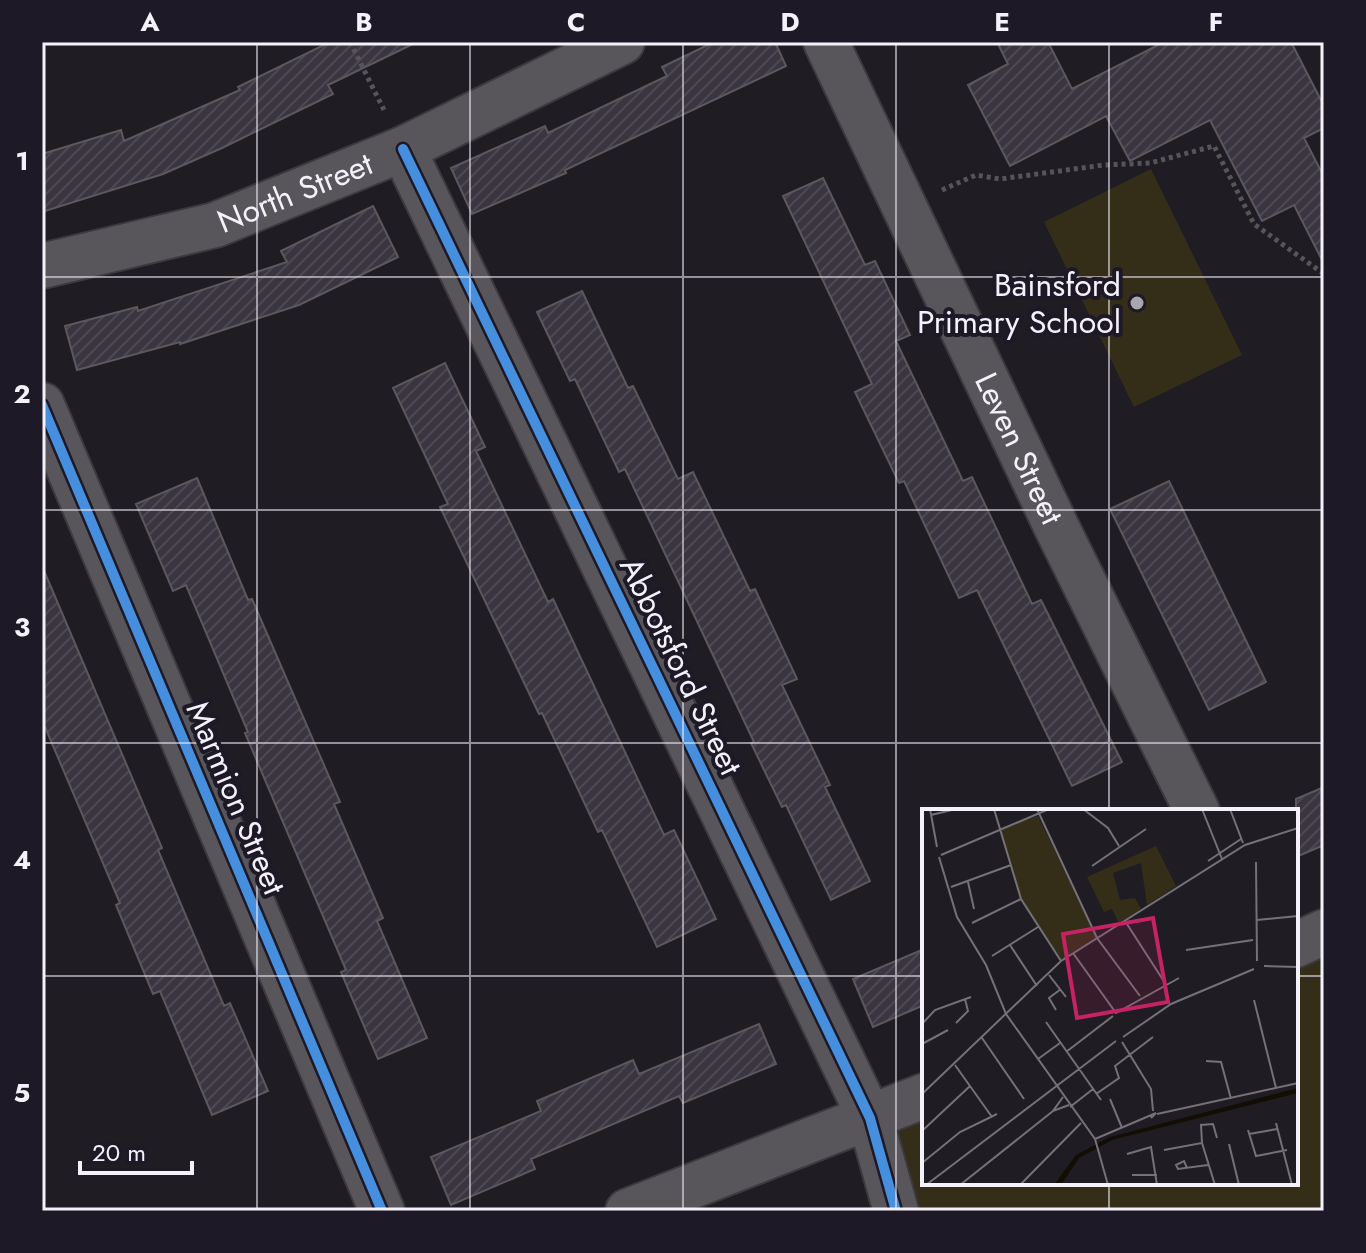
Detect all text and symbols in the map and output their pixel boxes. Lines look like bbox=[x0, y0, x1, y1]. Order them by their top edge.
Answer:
text: A bbox=[139, 3, 160, 41]
text: B bbox=[355, 3, 373, 41]
text: C bbox=[567, 3, 585, 41]
text: D bbox=[780, 3, 800, 41]
text: E bbox=[994, 3, 1010, 41]
text: F bbox=[1209, 3, 1223, 41]
street label: North Street bbox=[210, 141, 380, 245]
text: 1 bbox=[15, 142, 29, 180]
place label: Bainsford Primary School bbox=[917, 262, 1121, 345]
marker: Bainsford Primary School bbox=[1128, 294, 1146, 312]
street label: Leven Street bbox=[963, 365, 1075, 532]
text: 2 bbox=[13, 375, 31, 413]
street label: Abbotsford Street bbox=[608, 549, 754, 783]
text: 3 bbox=[14, 608, 30, 646]
street label: Marmion Street bbox=[175, 694, 298, 902]
inset map bbox=[922, 809, 1298, 1185]
text: 4 bbox=[13, 841, 31, 879]
text: 5 bbox=[14, 1074, 30, 1112]
scale bar bbox=[80, 1125, 192, 1175]
text: 20 m bbox=[92, 1135, 146, 1170]

